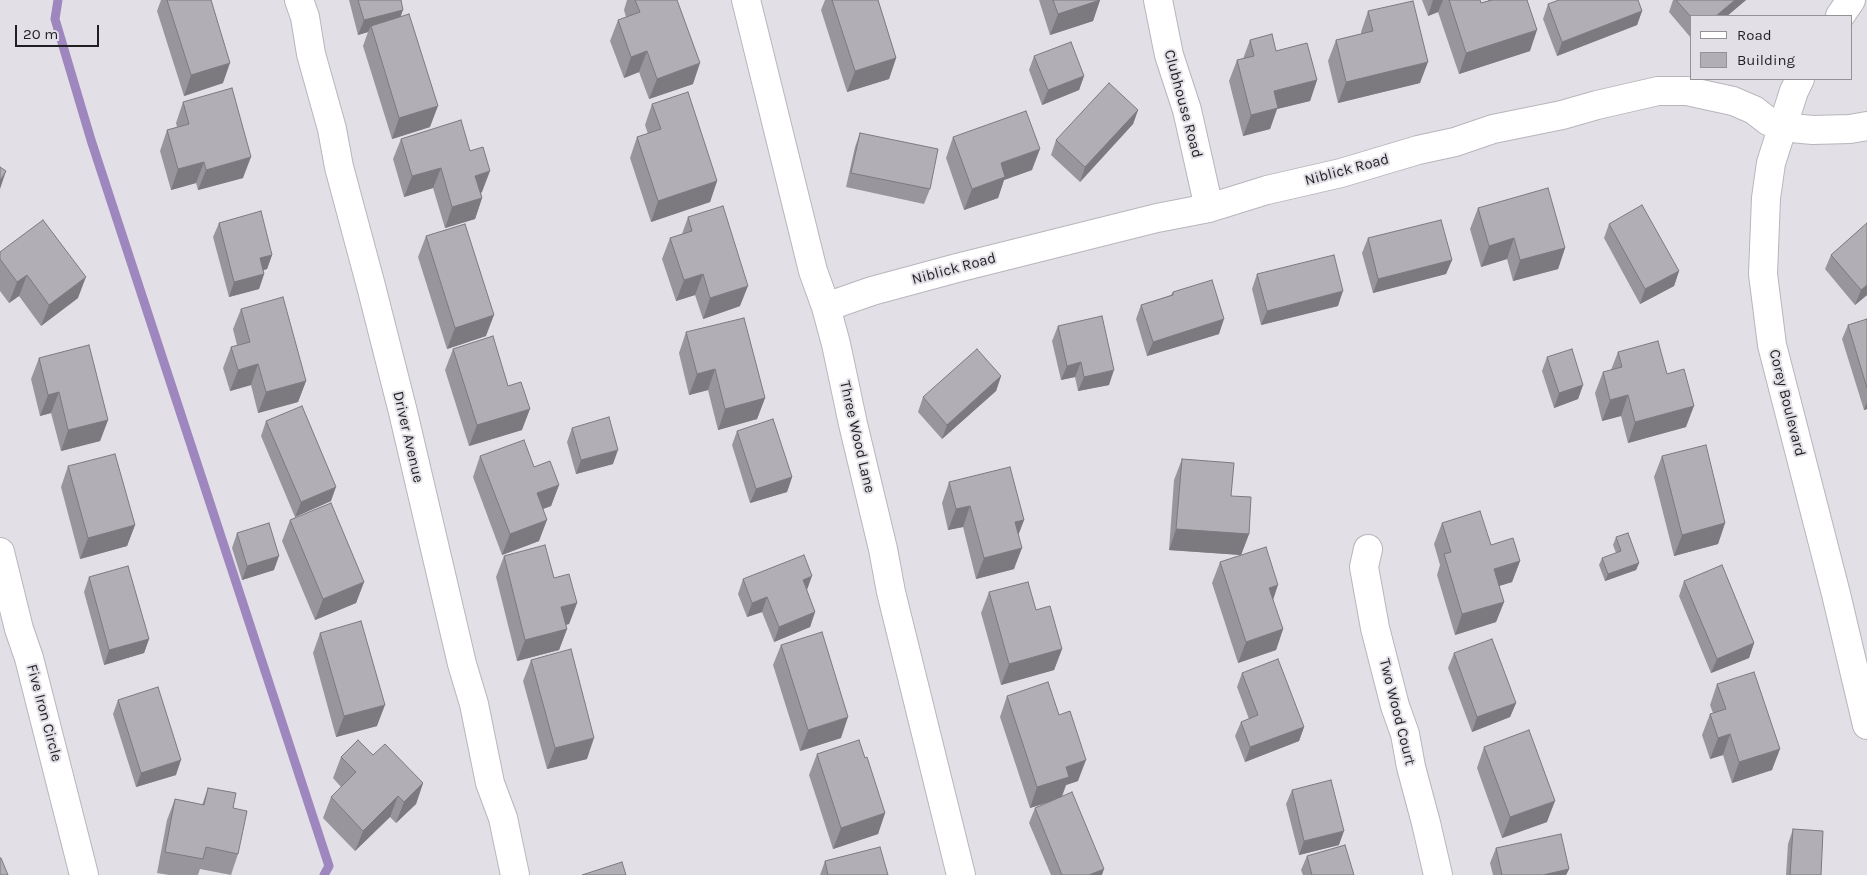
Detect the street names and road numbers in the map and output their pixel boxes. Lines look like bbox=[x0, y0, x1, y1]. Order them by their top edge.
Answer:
street label: Clubhouse Road bbox=[1160, 48, 1206, 160]
street label: Niblick Road bbox=[1303, 150, 1391, 190]
street label: Niblick Road bbox=[910, 249, 998, 289]
street label: Corey Boulevard bbox=[1765, 348, 1809, 458]
street label: Three Wood Lane bbox=[835, 379, 879, 495]
street label: Driver Avenue bbox=[389, 389, 427, 485]
street label: Two Wood Court bbox=[1375, 657, 1419, 767]
street label: Five Iron Circle bbox=[22, 662, 66, 764]

